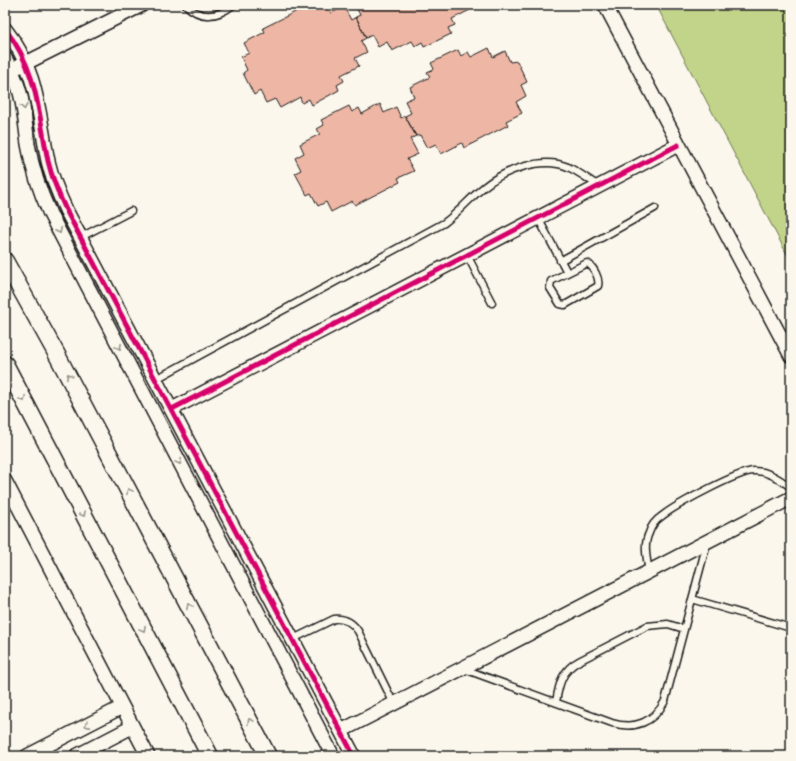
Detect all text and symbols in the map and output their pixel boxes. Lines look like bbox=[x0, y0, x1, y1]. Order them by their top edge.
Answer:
one-way arrow bbox=[19, 104, 28, 110]
one-way arrow bbox=[54, 227, 61, 235]
one-way arrow bbox=[114, 342, 122, 350]
one-way arrow bbox=[66, 373, 73, 380]
one-way arrow bbox=[18, 394, 26, 402]
one-way arrow bbox=[174, 458, 182, 465]
one-way arrow bbox=[126, 488, 134, 495]
one-way arrow bbox=[79, 510, 86, 517]
one-way arrow bbox=[187, 603, 194, 611]
one-way arrow bbox=[139, 625, 146, 632]
one-way arrow bbox=[247, 718, 254, 726]
one-way arrow bbox=[84, 720, 91, 727]

